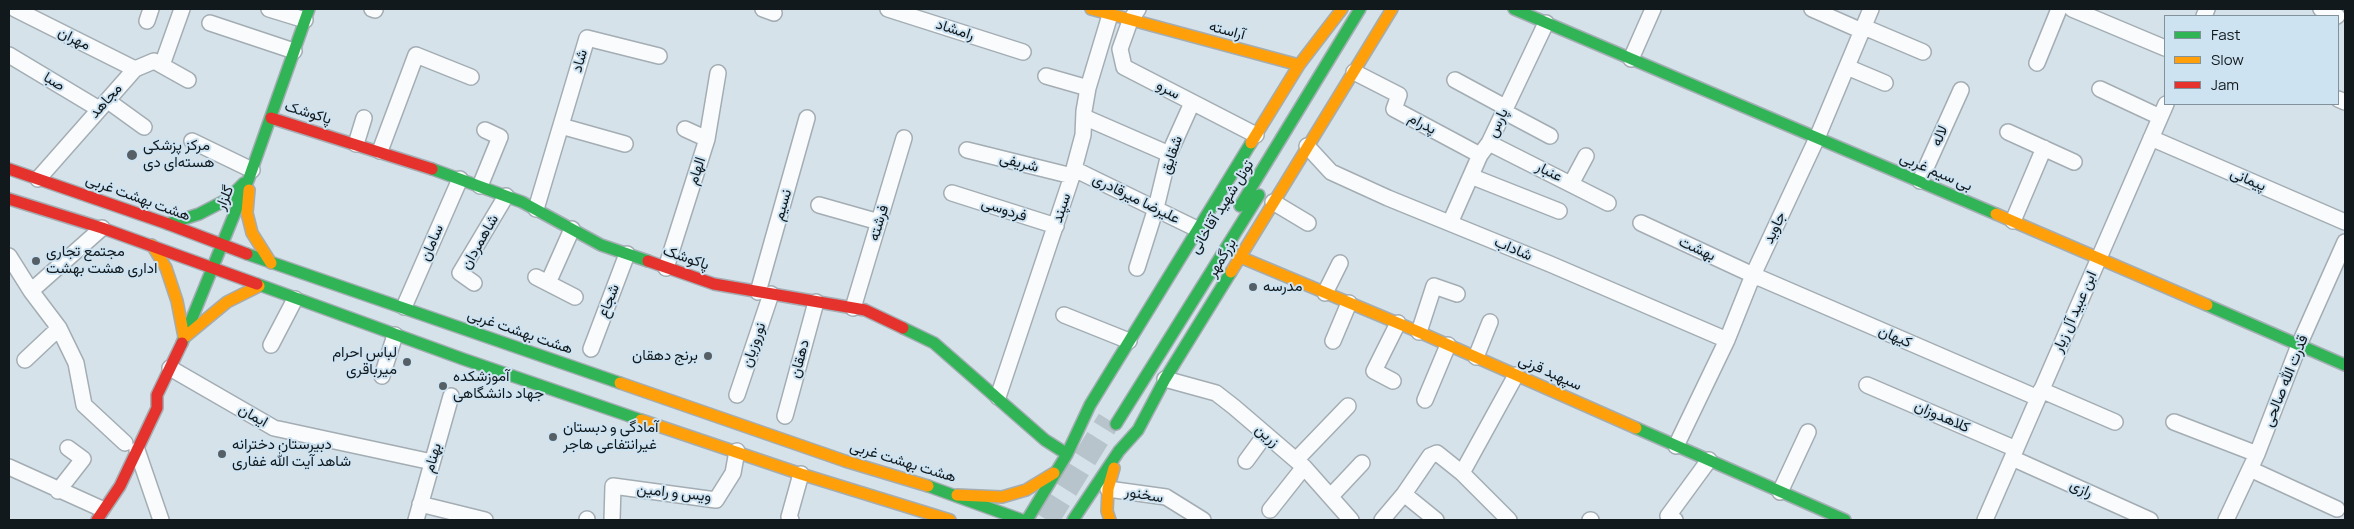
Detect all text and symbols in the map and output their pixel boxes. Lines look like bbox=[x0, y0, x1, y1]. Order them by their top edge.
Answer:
street label: رامشاد bbox=[934, 15, 976, 45]
legend bbox=[2164, 15, 2339, 105]
street label: آراسته bbox=[1207, 18, 1247, 44]
street label: مهران bbox=[55, 23, 93, 55]
text: Fast bbox=[2211, 24, 2240, 45]
street label: شاد bbox=[568, 47, 592, 75]
text: Slow bbox=[2211, 49, 2244, 70]
street label: صبا bbox=[40, 69, 68, 95]
text: Jam bbox=[2211, 74, 2239, 95]
street label: سرو bbox=[1153, 76, 1183, 104]
street label: مجاهد bbox=[86, 80, 126, 122]
street label: پاکوشک bbox=[282, 97, 334, 129]
street label: پارس bbox=[1483, 105, 1513, 141]
street label: پدرام bbox=[1405, 109, 1439, 139]
street label: لاله bbox=[1928, 123, 1952, 149]
street label: شقایق bbox=[1157, 133, 1187, 177]
place label: مرکز پزشکی هسته‌ای دی bbox=[143, 137, 214, 172]
marker: مرکز پزشکی هسته‌ای دی bbox=[125, 148, 139, 162]
street label: شریفی bbox=[998, 149, 1040, 177]
street label: بی سیم غربی bbox=[1897, 149, 1975, 195]
street label: الهام bbox=[684, 155, 710, 187]
street label: تونل شهید آقاخانی bbox=[1186, 157, 1258, 257]
street label: عنبار bbox=[1533, 158, 1565, 186]
street label: پیمانی bbox=[2227, 164, 2269, 196]
street label: علیرضا میرقادری bbox=[1089, 170, 1183, 228]
street label: هشت بهشت غربی bbox=[83, 171, 193, 225]
street label: گلزار bbox=[212, 183, 238, 213]
street label: نسیم bbox=[770, 187, 796, 223]
street label: سپند bbox=[1049, 191, 1075, 225]
street label: فردوسی bbox=[979, 194, 1029, 226]
street label: فرشته bbox=[865, 203, 893, 243]
street label: جاوید bbox=[1760, 209, 1790, 247]
street label: شاهمردان bbox=[457, 211, 503, 273]
street label: سامان bbox=[416, 222, 448, 264]
street label: شاداب bbox=[1491, 233, 1535, 265]
street label: بهشت bbox=[1676, 233, 1718, 265]
street label: بزرگمهر bbox=[1203, 235, 1241, 281]
street label: پاکوشک bbox=[660, 242, 712, 274]
place label: مجتمع تجاری اداری هشت بهشت bbox=[46, 243, 157, 278]
marker: مجتمع تجاری اداری هشت بهشت bbox=[30, 255, 42, 267]
street label: ابن عبید آل زیار bbox=[2049, 269, 2101, 355]
place label: مدرسه bbox=[1263, 278, 1303, 296]
marker: مدرسه bbox=[1247, 281, 1259, 293]
street label: شجاع bbox=[594, 282, 624, 320]
street label: هشت بهشت غربی bbox=[465, 306, 575, 358]
street label: نوروزیان bbox=[738, 320, 770, 370]
street label: کیهان bbox=[1876, 322, 1914, 352]
street label: قدرت الله صالحی bbox=[2259, 332, 2313, 430]
street label: دهقان bbox=[786, 338, 814, 380]
place label: لباس احرام میرباقری bbox=[332, 344, 397, 379]
place label: برنج دهقان bbox=[632, 347, 698, 365]
marker: برنج دهقان bbox=[702, 350, 714, 362]
street label: سپهبد قرنی bbox=[1516, 351, 1584, 395]
marker: لباس احرام میرباقری bbox=[401, 356, 413, 368]
place label: آموزشکده جهاد دانشگاهی bbox=[453, 368, 544, 403]
marker: آموزشکده جهاد دانشگاهی bbox=[437, 380, 449, 392]
street label: کلاهدوزان bbox=[1912, 397, 1972, 437]
street label: ایمان bbox=[235, 400, 271, 432]
place label: آمادگی و دبستان غیرانتفاعی هاجر bbox=[563, 419, 659, 454]
street label: زرین bbox=[1251, 421, 1283, 451]
marker: آمادگی و دبستان غیرانتفاعی هاجر bbox=[547, 431, 559, 443]
place label: دبیرستان دخترانه شاهد آیت الله غفاری bbox=[232, 436, 351, 471]
street label: هشت بهشت غربی bbox=[848, 437, 958, 487]
street label: بهنام bbox=[420, 441, 446, 475]
marker: دبیرستان دخترانه شاهد آیت الله غفاری bbox=[216, 448, 228, 460]
street label: رازی bbox=[2067, 476, 2095, 502]
street label: ویس و رامین bbox=[636, 480, 712, 506]
street label: سخنور bbox=[1123, 483, 1165, 507]

